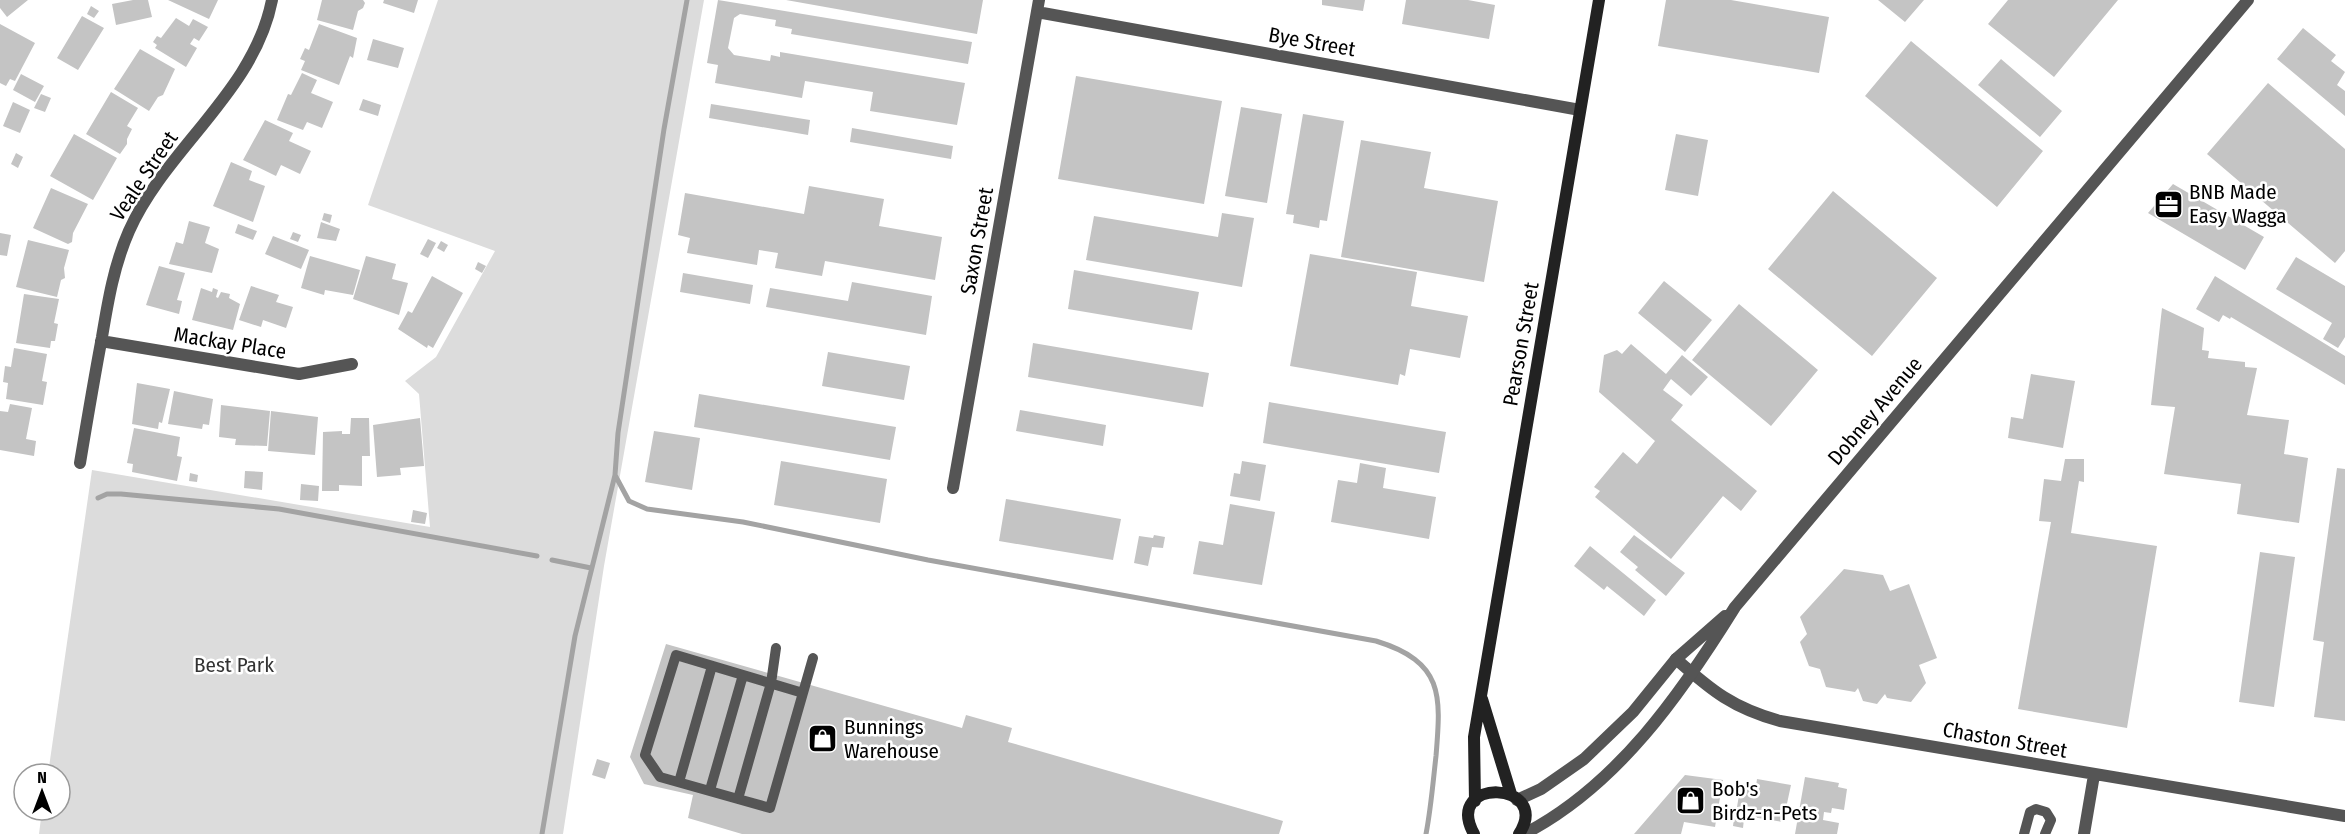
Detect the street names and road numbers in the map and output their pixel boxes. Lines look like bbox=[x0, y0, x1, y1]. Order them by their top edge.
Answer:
street label: Bye Street bbox=[1267, 22, 1358, 62]
street label: Veale Street bbox=[104, 126, 184, 226]
street label: Saxon Street bbox=[955, 185, 999, 297]
street label: Pearson Street bbox=[1497, 280, 1545, 408]
street label: Mackay Place bbox=[172, 321, 288, 365]
street label: Dobney Avenue bbox=[1822, 352, 1928, 470]
street label: Chaston Street bbox=[1941, 716, 2069, 764]

